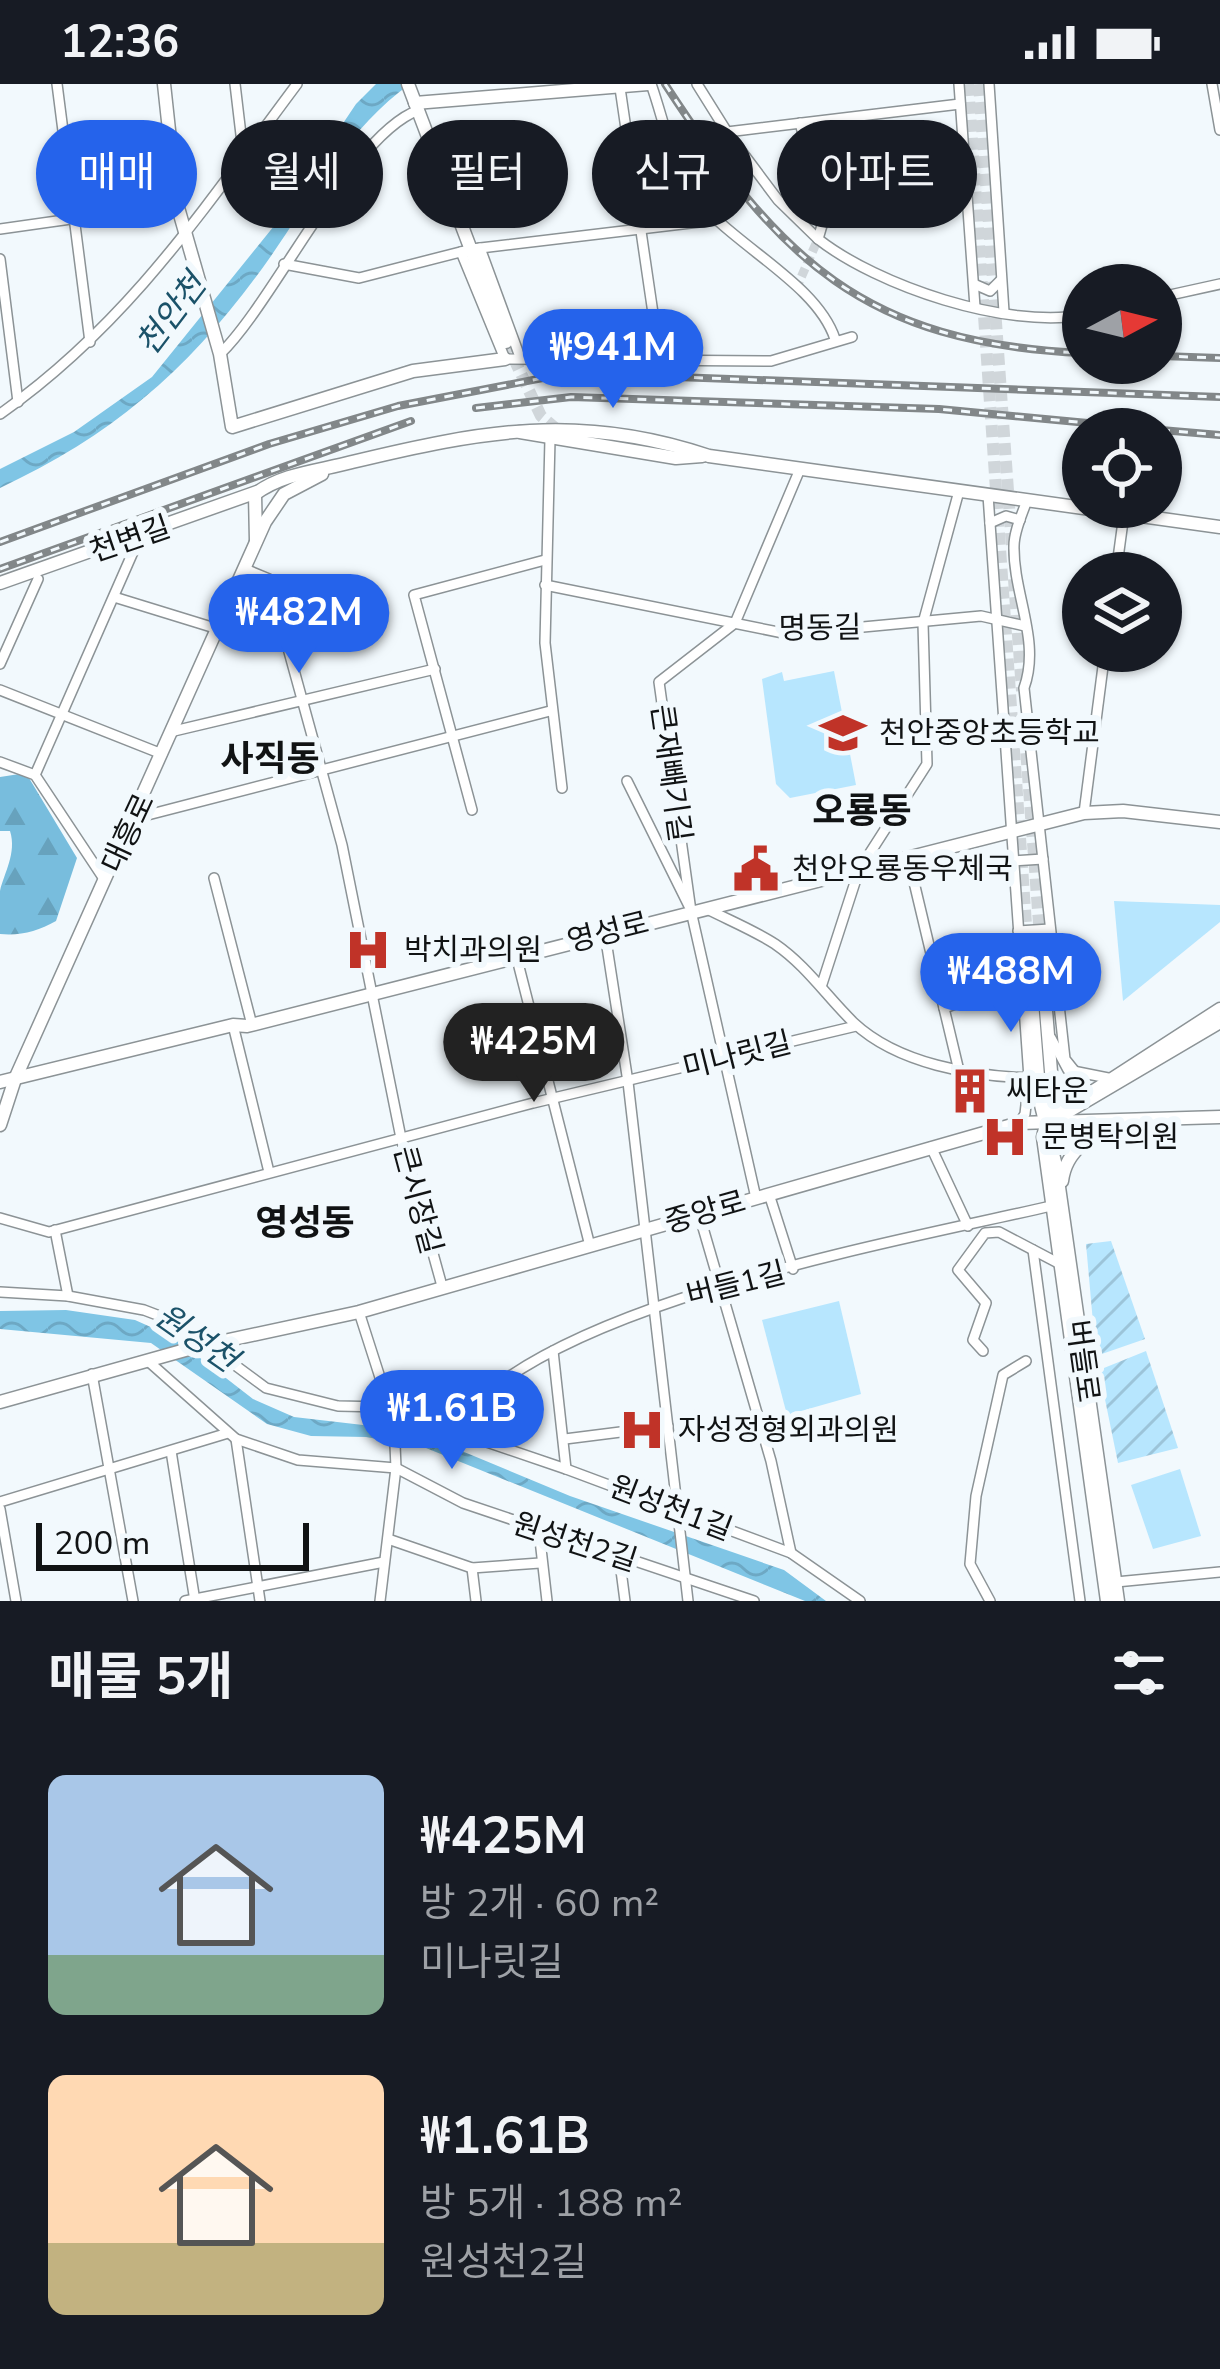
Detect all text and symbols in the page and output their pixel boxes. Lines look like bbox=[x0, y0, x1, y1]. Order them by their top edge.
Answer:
text: 12:36 bbox=[60, 12, 179, 73]
chip: 매매 bbox=[36, 120, 197, 228]
chip: 월세 bbox=[221, 120, 383, 228]
chip: 필터 bbox=[407, 120, 568, 228]
chip: 신규 bbox=[592, 120, 753, 228]
chip: 아파트 bbox=[777, 120, 977, 228]
water label: 천안천 bbox=[126, 262, 219, 365]
north arrow bbox=[1062, 264, 1182, 384]
map controls bbox=[1062, 264, 1182, 672]
pin: ₩941M bbox=[529, 309, 697, 411]
text: ₩941M bbox=[549, 321, 677, 374]
button: locate bbox=[1062, 408, 1182, 528]
street label: 천변길 bbox=[84, 507, 176, 572]
button: layers bbox=[1062, 552, 1182, 672]
pin: ₩482M bbox=[215, 574, 383, 676]
text: ₩482M bbox=[235, 586, 363, 639]
street label: 명동길 bbox=[778, 607, 862, 650]
street label: 큰재빼기길 bbox=[641, 702, 700, 844]
school or university icon: 천안중앙초등학교 bbox=[818, 708, 868, 758]
place label: 천안중앙초등학교 bbox=[879, 713, 1100, 754]
district label: 사직동 bbox=[220, 735, 320, 784]
street label: 대흥로 bbox=[92, 787, 165, 879]
district label: 오룡동 bbox=[812, 787, 912, 836]
public building icon: 천안오룡동우체국 bbox=[731, 844, 781, 894]
place label: 천안오룡동우체국 bbox=[792, 849, 1013, 890]
street label: 영성로 bbox=[563, 903, 653, 962]
hospital icon: 박치과의원 bbox=[343, 925, 393, 975]
place label: 박치과의원 bbox=[404, 930, 542, 971]
pin: ₩488M bbox=[927, 933, 1095, 1035]
text: ₩488M bbox=[947, 945, 1075, 998]
pin: ₩425M bbox=[450, 1003, 618, 1105]
text: ₩425M bbox=[470, 1015, 598, 1068]
street label: 미나릿길 bbox=[679, 1022, 796, 1089]
building icon: 씨타운 bbox=[945, 1066, 995, 1116]
place label: 씨타운 bbox=[1006, 1071, 1089, 1112]
hospital icon: 문병탁의원 bbox=[980, 1112, 1030, 1162]
place label: 문병탁의원 bbox=[1041, 1117, 1179, 1158]
street label: 큰시장길 bbox=[383, 1142, 452, 1259]
street label: 중앙로 bbox=[660, 1181, 751, 1244]
district label: 영성동 bbox=[255, 1199, 355, 1248]
street label: 버들1길 bbox=[682, 1252, 790, 1317]
water label: 원성천 bbox=[146, 1294, 249, 1385]
street label: 버들로 bbox=[1056, 1317, 1109, 1405]
pin: ₩1.61B bbox=[354, 1370, 550, 1472]
text: ₩1.61B bbox=[387, 1382, 517, 1435]
hospital icon: 자성정형외과의원 bbox=[617, 1405, 667, 1455]
place label: 자성정형외과의원 bbox=[678, 1410, 899, 1451]
street label: 원성천1길 bbox=[604, 1466, 738, 1551]
street label: 원성천2길 bbox=[507, 1503, 642, 1582]
scale bar bbox=[36, 1517, 309, 1570]
text: 200 m bbox=[54, 1521, 150, 1566]
icon: filters bbox=[1106, 1640, 1172, 1706]
text: 매물 5개 bbox=[48, 1642, 233, 1712]
text: ₩425M bbox=[420, 1801, 587, 1871]
icon: home bbox=[144, 1823, 288, 1967]
text: 방 2개 · 60 m² bbox=[420, 1877, 659, 1930]
text: 미나릿길 bbox=[420, 1936, 564, 1989]
text: ₩1.61B bbox=[420, 2101, 590, 2171]
icon: home bbox=[144, 2123, 288, 2267]
text: 방 5개 · 188 m² bbox=[420, 2177, 683, 2230]
text: 원성천2길 bbox=[420, 2236, 587, 2289]

